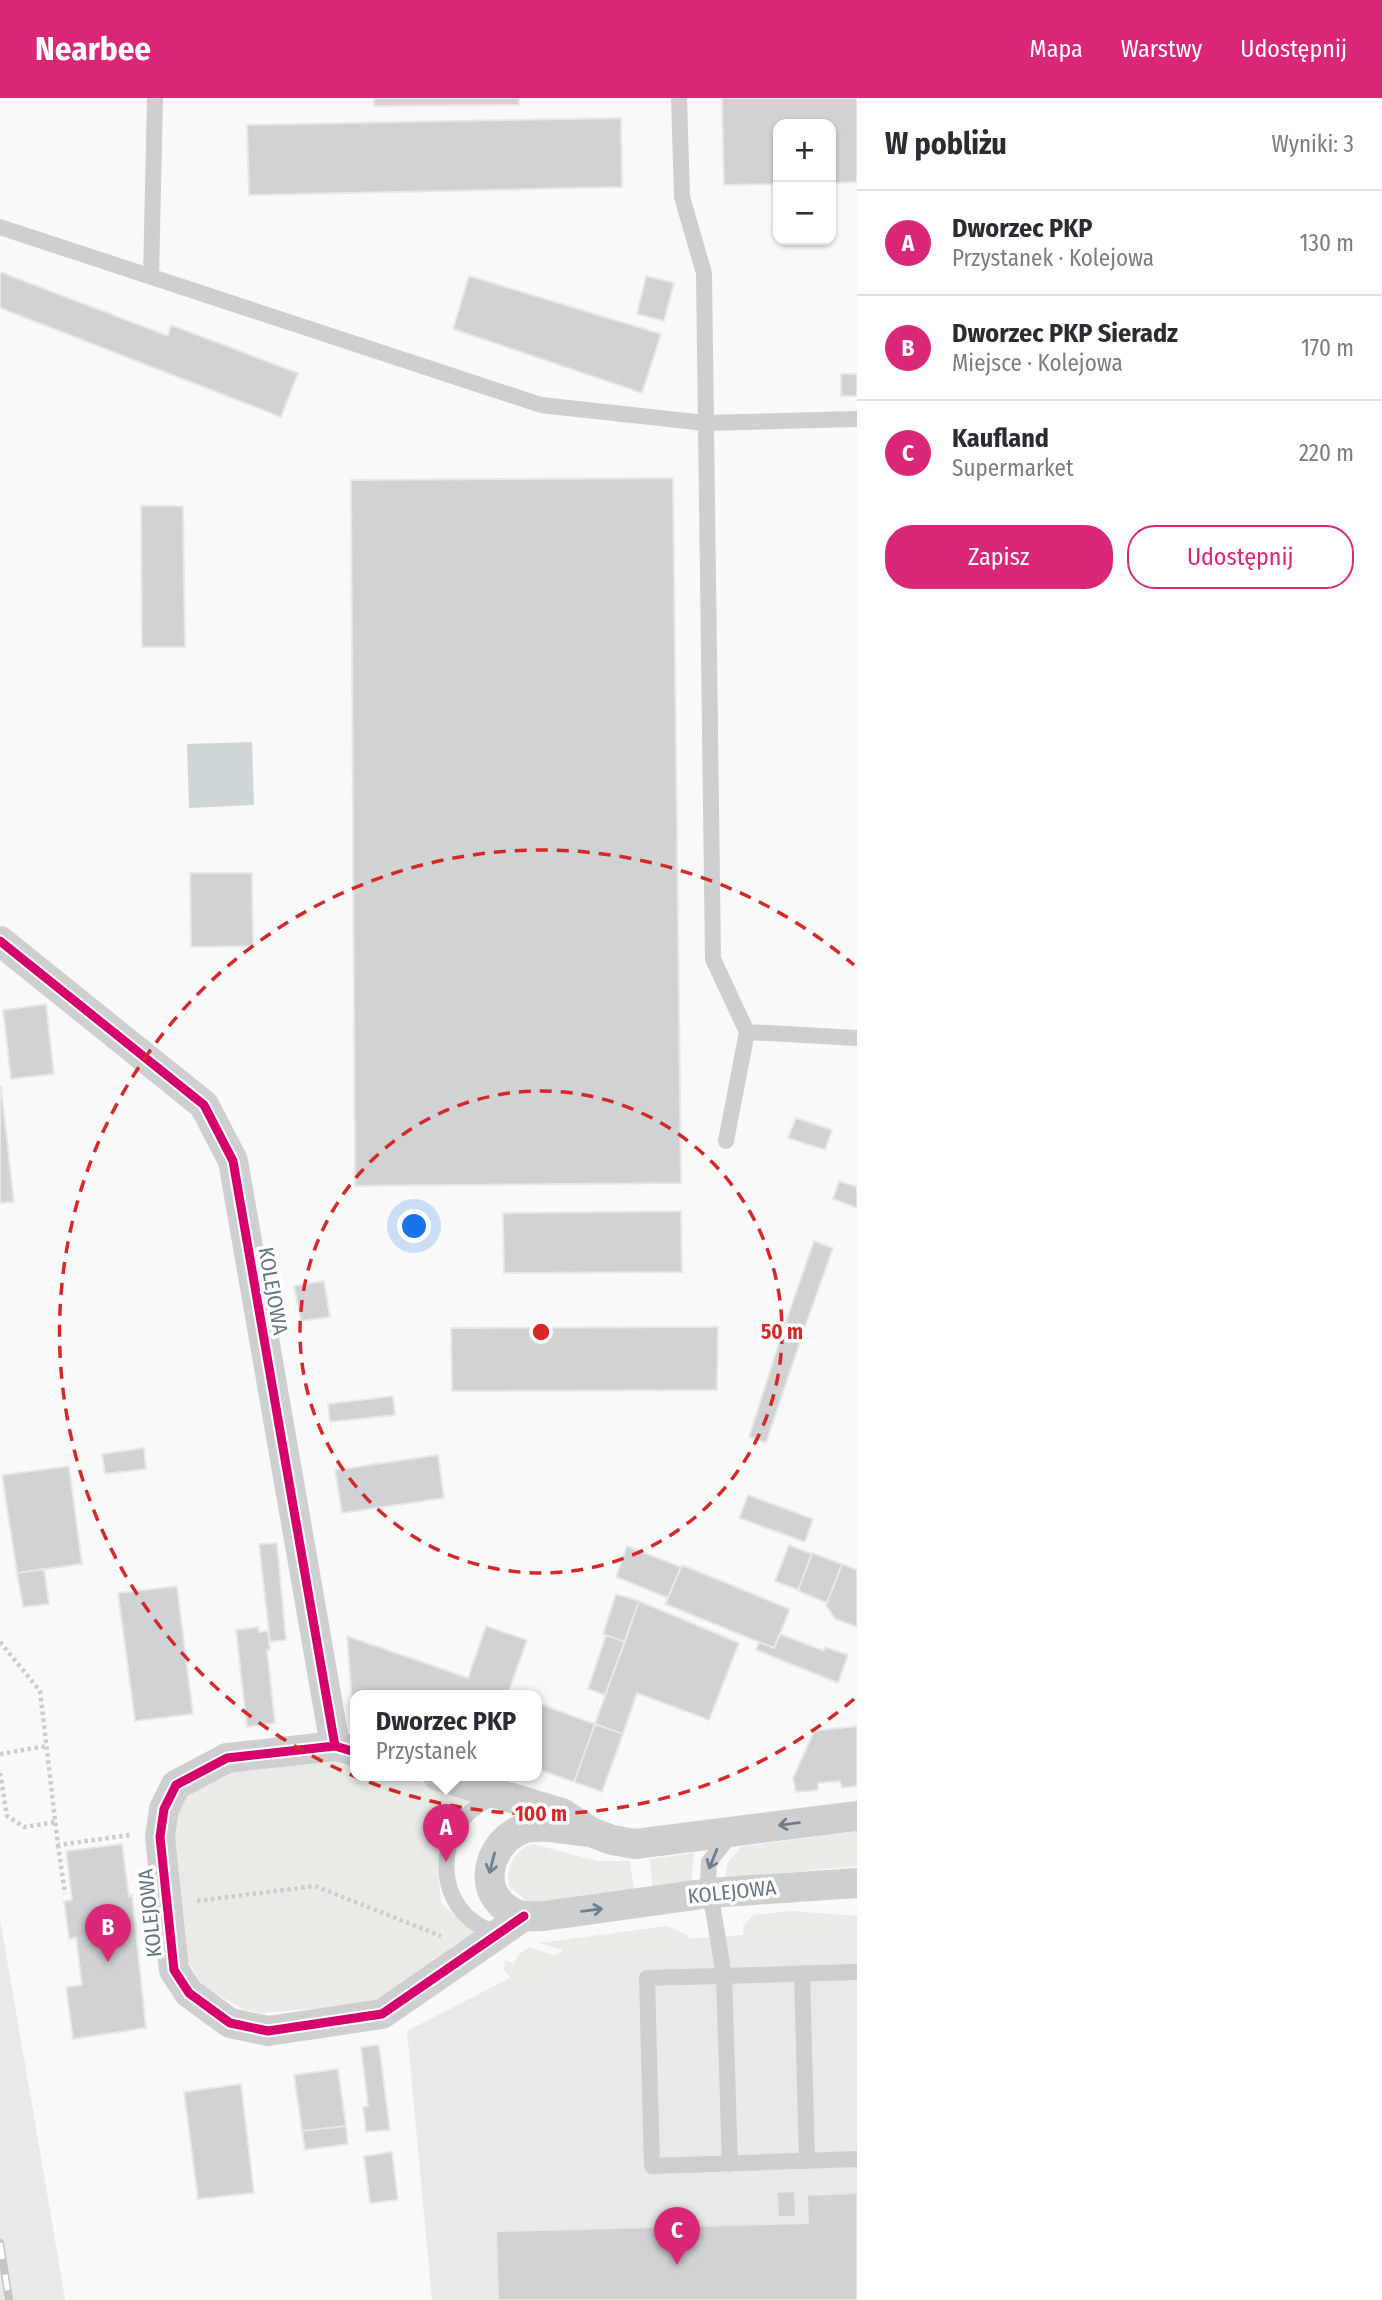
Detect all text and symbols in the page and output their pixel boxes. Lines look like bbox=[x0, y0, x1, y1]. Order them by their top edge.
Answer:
text: Nearbee bbox=[35, 29, 151, 69]
text: Mapa bbox=[1030, 35, 1083, 63]
text: Warstwy bbox=[1121, 35, 1202, 63]
text: Udostępnij bbox=[1240, 35, 1347, 63]
map controls bbox=[773, 119, 836, 245]
button: + bbox=[773, 119, 836, 182]
text: W pobliżu bbox=[885, 126, 1007, 162]
text: Wyniki: 3 bbox=[1271, 130, 1354, 158]
button: − bbox=[773, 182, 836, 245]
text: Dworzec PKP bbox=[952, 213, 1092, 244]
text: A bbox=[902, 229, 914, 257]
text: 130 m bbox=[1300, 229, 1354, 257]
text: Przystanek · Kolejowa bbox=[952, 244, 1154, 272]
text: Dworzec PKP Sieradz bbox=[952, 318, 1178, 349]
text: B bbox=[902, 334, 914, 362]
text: 170 m bbox=[1301, 334, 1354, 362]
text: Miejsce · Kolejowa bbox=[952, 349, 1123, 377]
text: Kaufland bbox=[952, 423, 1049, 454]
text: C bbox=[902, 439, 914, 467]
text: 220 m bbox=[1299, 439, 1354, 467]
text: Supermarket bbox=[952, 454, 1073, 482]
button: Zapisz bbox=[885, 525, 1113, 589]
button: Udostępnij bbox=[1127, 525, 1354, 589]
your location bbox=[397, 1209, 431, 1243]
street label: KOLEJOWA bbox=[252, 1245, 294, 1337]
text: 50 m bbox=[761, 1319, 803, 1345]
centre of rings bbox=[529, 1320, 553, 1344]
popup bbox=[350, 1690, 542, 1781]
text: Dworzec PKP bbox=[376, 1706, 516, 1737]
text: Przystanek bbox=[376, 1737, 477, 1765]
text: 100 m bbox=[515, 1801, 567, 1827]
pin: A bbox=[423, 1804, 469, 1862]
one-way arrow bbox=[778, 1818, 801, 1831]
one-way arrow bbox=[706, 1848, 718, 1869]
one-way arrow bbox=[485, 1852, 498, 1874]
street label: KOLEJOWA bbox=[132, 1868, 168, 1958]
street label: KOLEJOWA bbox=[687, 1874, 777, 1910]
one-way arrow bbox=[580, 1903, 603, 1916]
pin: B bbox=[85, 1904, 131, 1962]
pin: C bbox=[654, 2207, 700, 2265]

